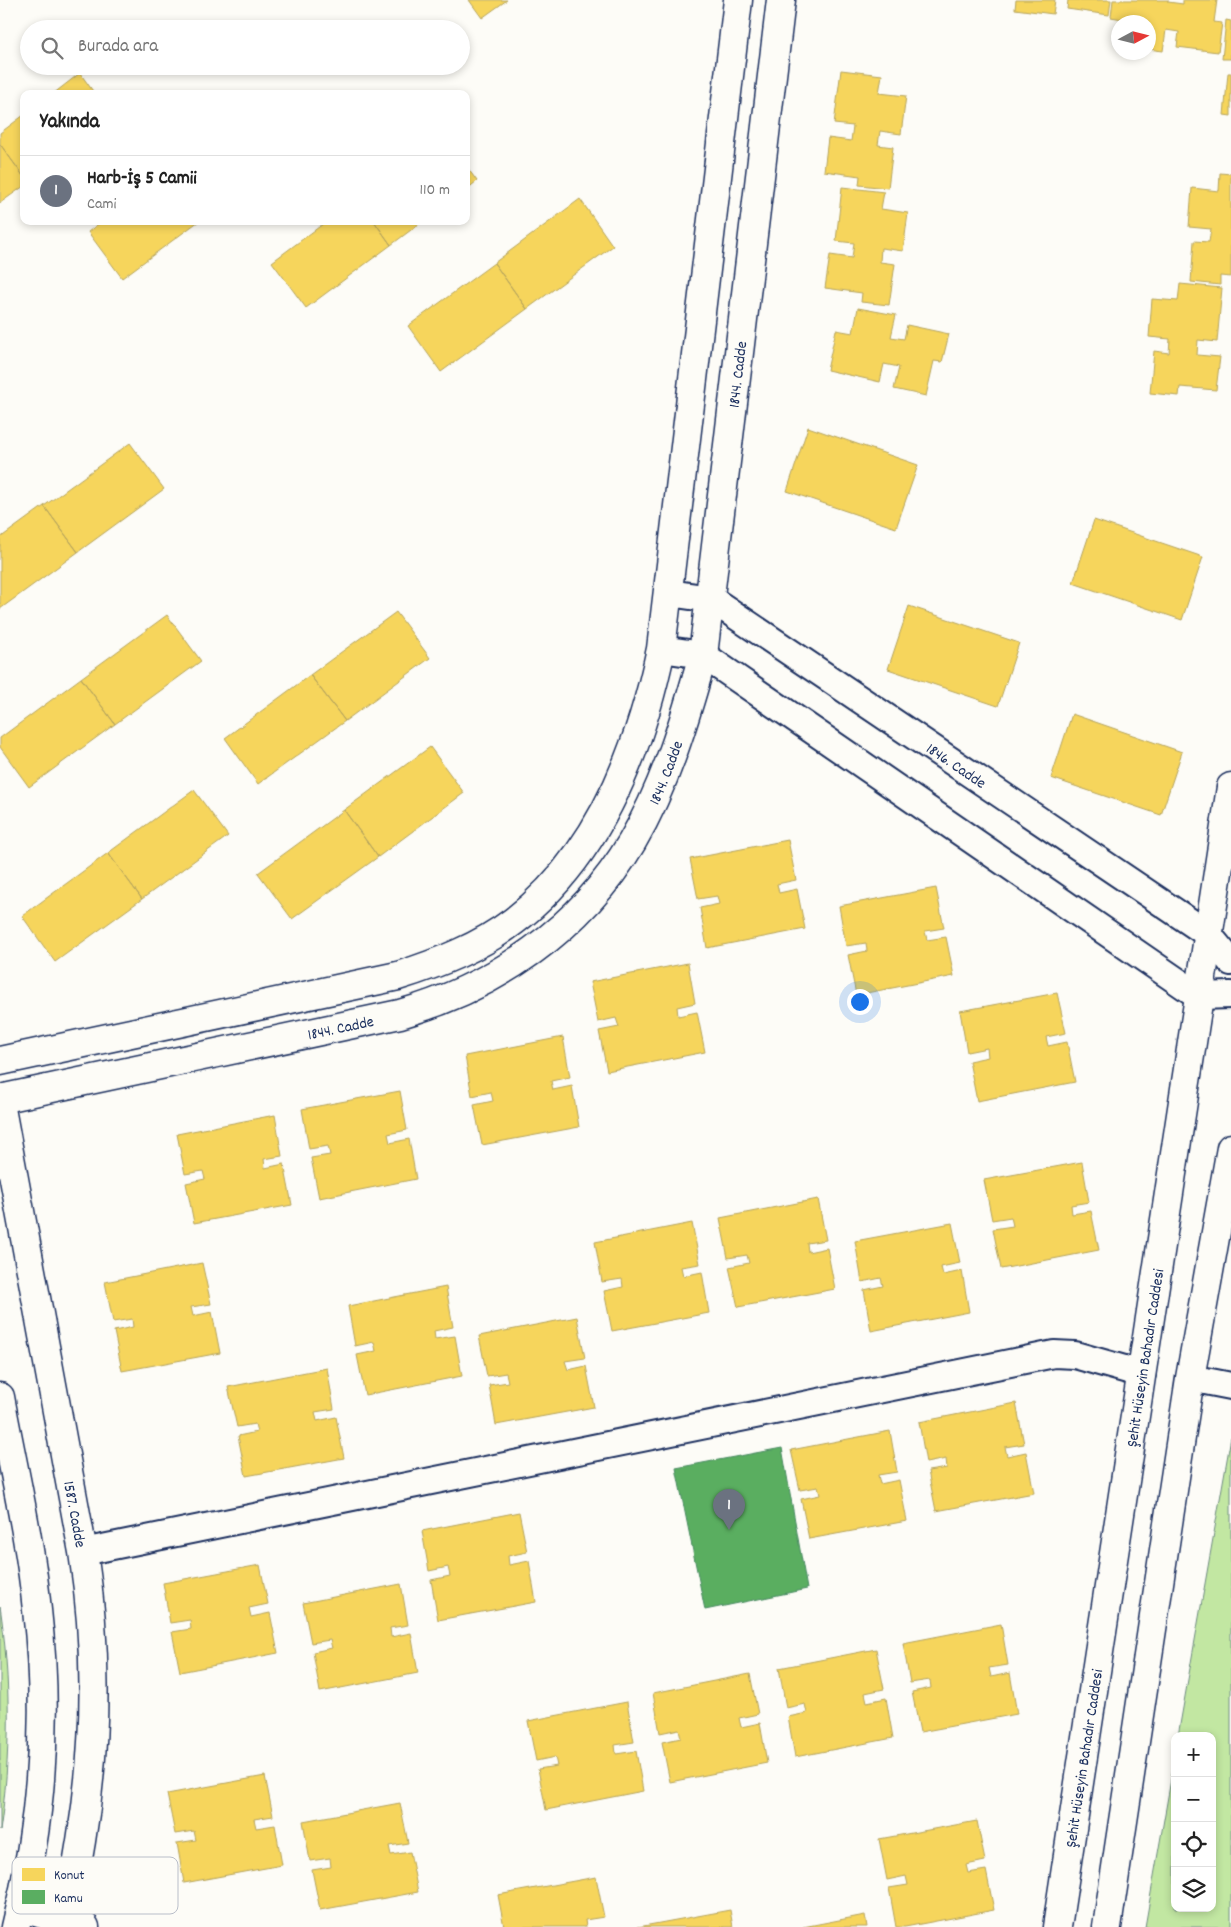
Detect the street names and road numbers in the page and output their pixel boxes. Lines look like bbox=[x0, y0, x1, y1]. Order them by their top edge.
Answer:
street label: 1844. Cadde bbox=[724, 340, 754, 409]
street label: 1844. Cadde bbox=[644, 738, 690, 809]
street label: 1846. Cadde bbox=[921, 738, 990, 795]
street label: 1844. Cadde bbox=[306, 1011, 376, 1047]
street label: Şehit Hüseyin Bahadır Caddesi bbox=[1121, 1267, 1171, 1449]
street label: 1587. Cadde bbox=[56, 1479, 91, 1550]
street label: Şehit Hüseyin Bahadır Caddesi bbox=[1060, 1668, 1110, 1849]

